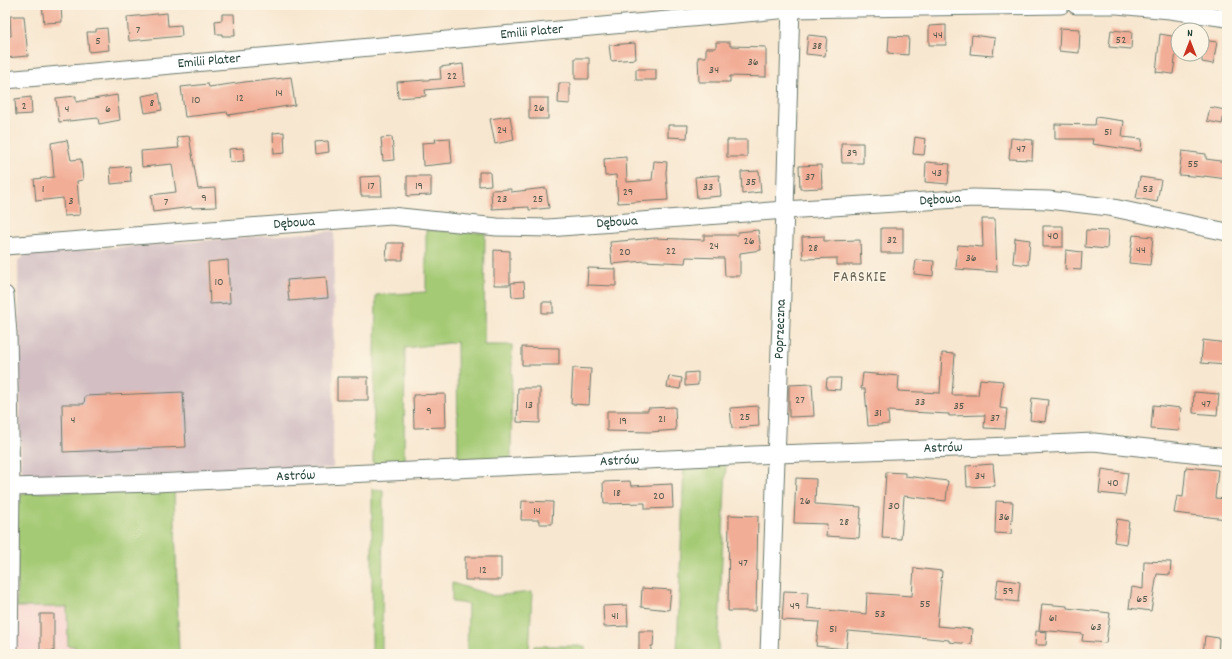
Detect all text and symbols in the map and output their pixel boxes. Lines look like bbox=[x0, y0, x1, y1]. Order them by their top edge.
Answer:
street label: Emilii Plater bbox=[500, 19, 565, 45]
house number: 7 bbox=[136, 22, 141, 39]
north arrow bbox=[1170, 22, 1210, 62]
text: N bbox=[1187, 26, 1193, 42]
house number: 44 bbox=[933, 27, 943, 44]
house number: 52 bbox=[1116, 32, 1126, 49]
house number: 5 bbox=[95, 33, 101, 50]
house number: 38 bbox=[812, 38, 822, 55]
street label: Emilii Plater bbox=[177, 49, 242, 74]
house number: 36 bbox=[747, 54, 759, 71]
house number: 34 bbox=[709, 62, 719, 79]
house number: 22 bbox=[447, 68, 457, 85]
house number: 14 bbox=[275, 85, 283, 102]
house number: 12 bbox=[236, 90, 244, 107]
house number: 10 bbox=[191, 92, 201, 109]
house number: 8 bbox=[150, 95, 155, 112]
house number: 2 bbox=[21, 98, 27, 115]
house number: 26 bbox=[533, 100, 545, 117]
house number: 4 bbox=[65, 101, 70, 118]
house number: 6 bbox=[105, 101, 111, 118]
house number: 24 bbox=[497, 122, 507, 139]
house number: 51 bbox=[1104, 124, 1112, 141]
house number: 47 bbox=[1016, 141, 1026, 158]
house number: 39 bbox=[847, 145, 857, 162]
house number: 55 bbox=[1187, 156, 1199, 173]
house number: 43 bbox=[932, 165, 942, 182]
house number: 37 bbox=[805, 169, 815, 186]
house number: 35 bbox=[746, 174, 756, 191]
house number: 17 bbox=[367, 178, 375, 195]
house number: 19 bbox=[415, 178, 423, 195]
house number: 33 bbox=[703, 179, 713, 196]
house number: 1 bbox=[42, 181, 44, 198]
house number: 53 bbox=[1143, 181, 1153, 198]
house number: 29 bbox=[623, 184, 633, 201]
street label: Dębowa bbox=[919, 189, 962, 211]
house number: 9 bbox=[201, 190, 207, 207]
house number: 23 bbox=[497, 191, 507, 208]
house number: 25 bbox=[533, 191, 543, 208]
house number: 3 bbox=[68, 193, 74, 210]
house number: 7 bbox=[164, 194, 169, 211]
street label: Dębowa bbox=[596, 211, 639, 234]
street label: Dębowa bbox=[273, 212, 316, 235]
house number: 40 bbox=[1047, 228, 1059, 245]
house number: 32 bbox=[887, 232, 897, 249]
house number: 26 bbox=[743, 233, 755, 250]
house number: 24 bbox=[709, 238, 719, 255]
house number: 28 bbox=[808, 240, 818, 257]
house number: 44 bbox=[1136, 242, 1146, 259]
house number: 22 bbox=[666, 243, 676, 260]
house number: 20 bbox=[619, 244, 631, 261]
house number: 36 bbox=[965, 250, 977, 267]
district label: FARSKIE bbox=[833, 267, 887, 289]
house number: 10 bbox=[214, 274, 224, 291]
street label: Poprzeczna bbox=[770, 299, 792, 359]
house number: 27 bbox=[795, 392, 805, 409]
house number: 33 bbox=[915, 394, 925, 411]
house number: 47 bbox=[1201, 396, 1211, 413]
house number: 13 bbox=[525, 397, 533, 414]
house number: 35 bbox=[954, 398, 964, 415]
house number: 9 bbox=[426, 403, 432, 420]
house number: 31 bbox=[874, 405, 882, 422]
house number: 25 bbox=[740, 409, 750, 426]
house number: 37 bbox=[990, 410, 1000, 427]
house number: 21 bbox=[658, 411, 666, 428]
house number: 4 bbox=[71, 412, 76, 429]
house number: 19 bbox=[619, 413, 627, 430]
street label: Astrów bbox=[923, 438, 963, 459]
street label: Astrów bbox=[599, 450, 639, 472]
street label: Astrów bbox=[276, 466, 316, 487]
house number: 34 bbox=[975, 468, 985, 485]
house number: 40 bbox=[1107, 475, 1119, 492]
house number: 18 bbox=[613, 485, 621, 502]
house number: 20 bbox=[653, 488, 665, 505]
house number: 26 bbox=[799, 493, 811, 510]
house number: 30 bbox=[888, 498, 900, 515]
house number: 14 bbox=[533, 503, 541, 520]
house number: 36 bbox=[998, 509, 1010, 526]
house number: 28 bbox=[839, 514, 849, 531]
house number: 47 bbox=[738, 555, 748, 572]
house number: 12 bbox=[479, 562, 487, 579]
house number: 59 bbox=[1002, 583, 1014, 600]
house number: 65 bbox=[1136, 591, 1148, 608]
house number: 55 bbox=[919, 596, 931, 613]
house number: 49 bbox=[790, 598, 800, 615]
house number: 53 bbox=[875, 606, 885, 623]
house number: 41 bbox=[611, 608, 619, 625]
house number: 61 bbox=[1049, 610, 1057, 627]
house number: 63 bbox=[1090, 619, 1102, 636]
house number: 51 bbox=[829, 621, 837, 638]

